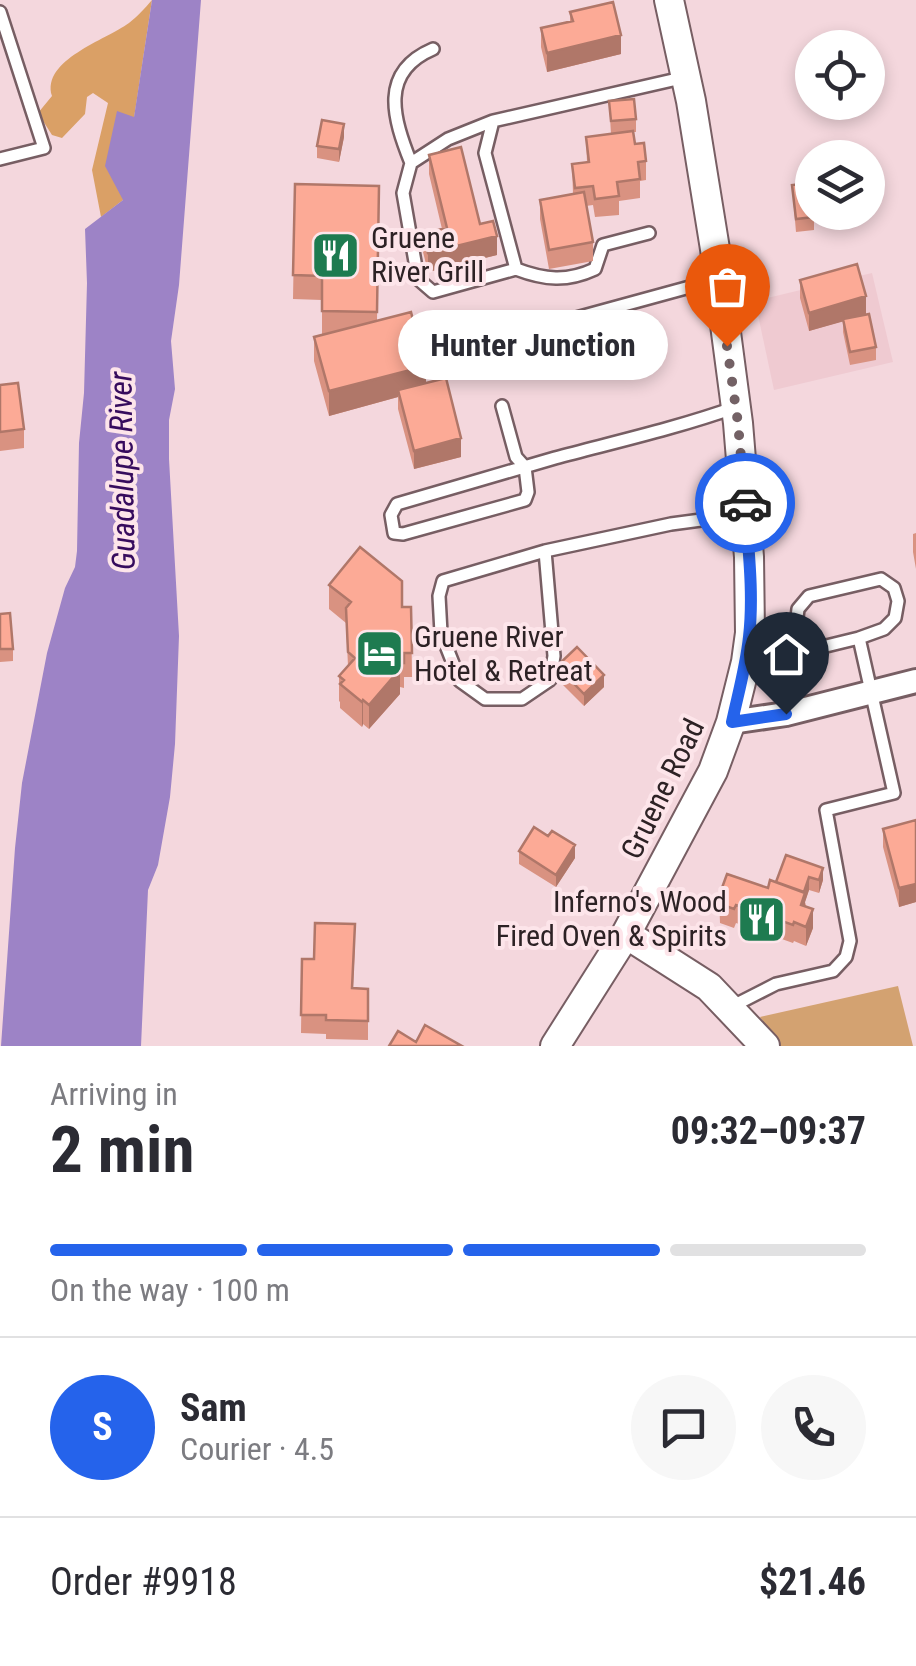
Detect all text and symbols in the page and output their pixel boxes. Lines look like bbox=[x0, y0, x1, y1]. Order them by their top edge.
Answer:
map controls bbox=[795, 30, 885, 230]
button: locate bbox=[795, 30, 885, 120]
button: layers bbox=[795, 140, 885, 230]
place label: Gruene River Grill bbox=[371, 220, 484, 289]
restaurant icon: Gruene River Grill bbox=[310, 229, 362, 281]
pin bbox=[685, 244, 770, 347]
icon: bag bbox=[700, 259, 755, 314]
callout: Hunter Junction bbox=[397, 311, 667, 381]
text: Hunter Junction bbox=[430, 326, 636, 364]
water label: Guadalupe River bbox=[101, 370, 143, 571]
courier bbox=[695, 453, 795, 553]
icon: car bbox=[718, 476, 773, 531]
pin bbox=[744, 612, 829, 715]
place label: Gruene River Hotel & Retreat bbox=[414, 619, 593, 688]
icon: home bbox=[759, 627, 814, 682]
hotel icon: Gruene River Hotel & Retreat bbox=[353, 628, 405, 680]
street label: Gruene Road bbox=[614, 713, 711, 864]
place label: Inferno's Wood Fired Oven & Spirits bbox=[496, 884, 727, 953]
restaurant icon: Inferno's Wood Fired Oven & Spirits bbox=[736, 893, 788, 945]
text: Arriving in bbox=[50, 1075, 178, 1113]
text: 09:32–09:37 bbox=[671, 1109, 866, 1153]
text: 2 min bbox=[50, 1112, 194, 1188]
text: On the way · 100 m bbox=[50, 1271, 290, 1309]
button: chat bbox=[631, 1375, 736, 1480]
button: phone bbox=[761, 1375, 866, 1480]
text: Sam bbox=[180, 1386, 247, 1430]
text: S bbox=[92, 1405, 113, 1449]
text: Courier · 4.5 bbox=[180, 1430, 334, 1468]
text: Order #9918 bbox=[50, 1560, 237, 1604]
text: $21.46 bbox=[759, 1560, 866, 1604]

